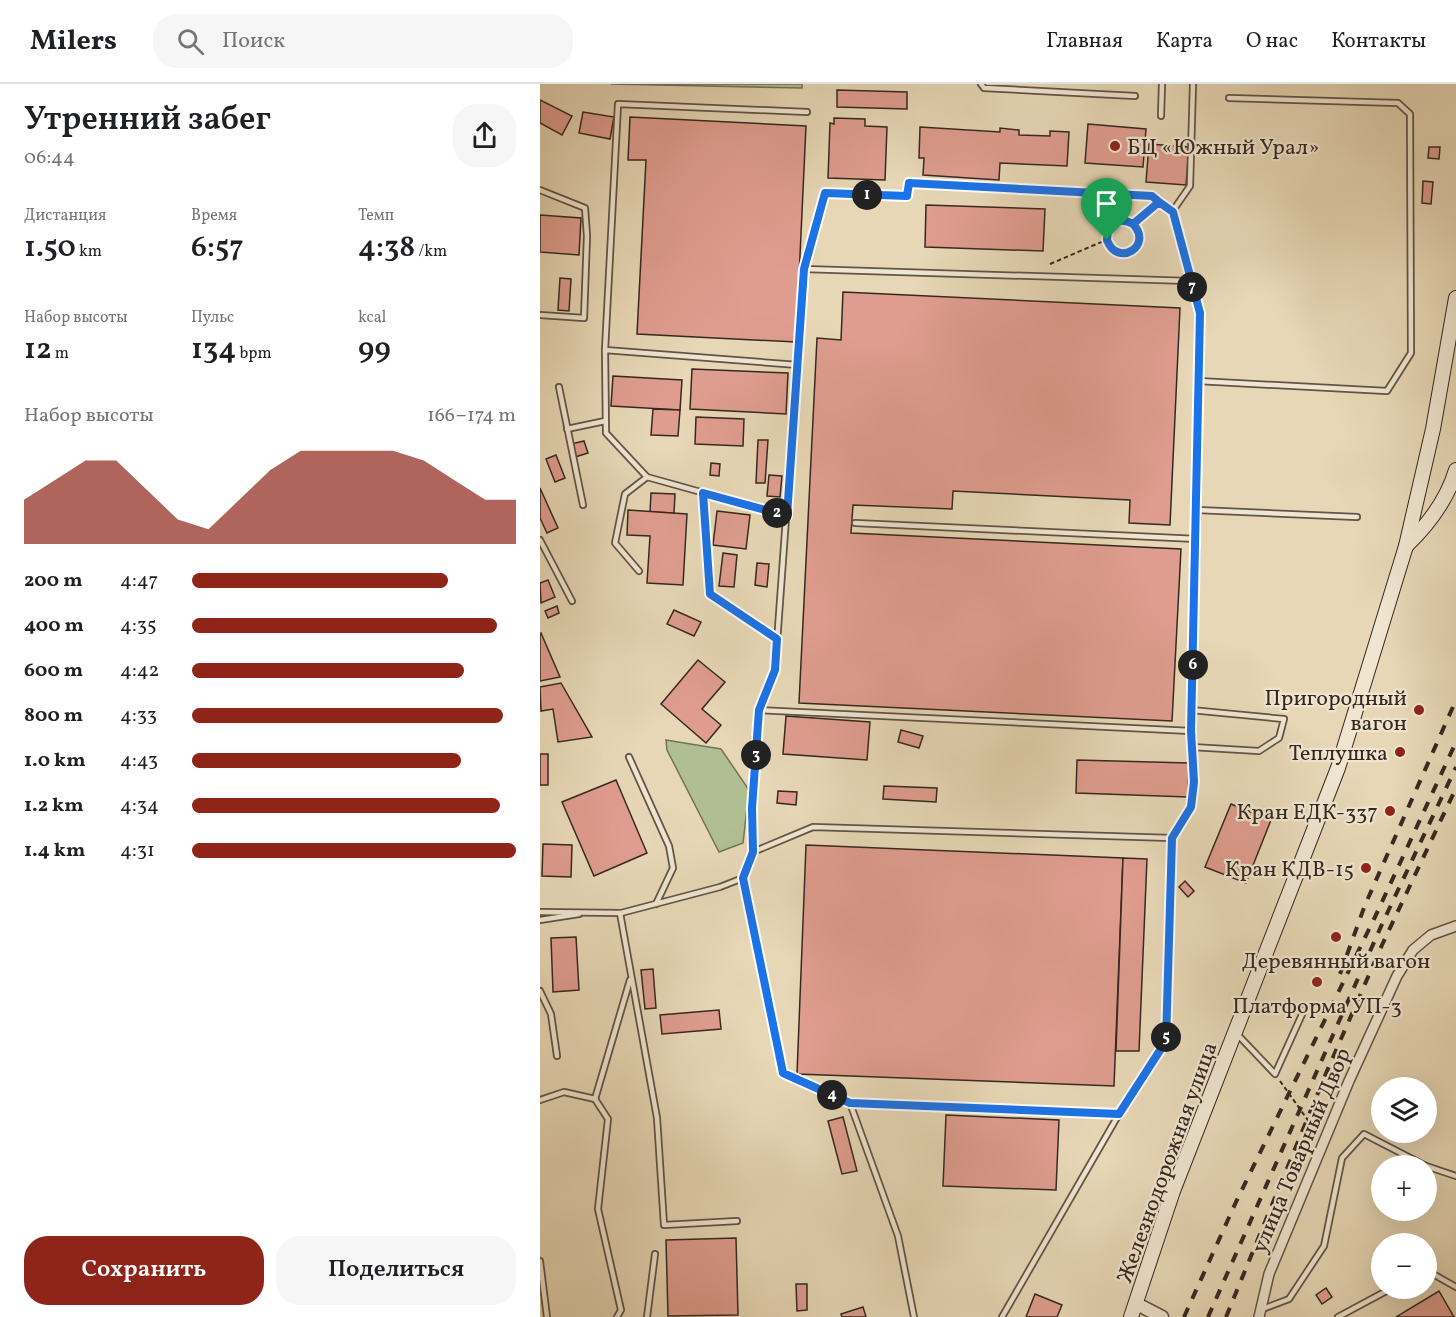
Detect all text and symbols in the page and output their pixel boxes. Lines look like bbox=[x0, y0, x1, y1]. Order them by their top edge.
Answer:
search box bbox=[153, 14, 573, 68]
text: Milers bbox=[30, 22, 117, 61]
icon: search bbox=[174, 25, 207, 58]
text: Поиск bbox=[222, 26, 285, 57]
text: Главная bbox=[1046, 27, 1123, 56]
text: Карта bbox=[1156, 27, 1213, 56]
text: О нас bbox=[1246, 27, 1298, 56]
text: Контакты bbox=[1331, 27, 1426, 56]
text: Утренний забег bbox=[24, 98, 271, 144]
button: share bbox=[453, 104, 516, 167]
place label: БЦ «Южный Урал» bbox=[1127, 133, 1319, 164]
marker: БЦ «Южный Урал» bbox=[1108, 139, 1122, 153]
text: 06:44 bbox=[24, 144, 75, 172]
pin bbox=[1081, 178, 1132, 240]
pin: 1 bbox=[852, 180, 882, 210]
text: 1 bbox=[864, 184, 870, 206]
icon: arrive bbox=[1090, 187, 1123, 220]
text: Дистанция bbox=[24, 205, 106, 227]
text: Время bbox=[191, 205, 237, 227]
text: Темп bbox=[358, 205, 394, 227]
text: 1.50 bbox=[24, 227, 76, 269]
text: 6:57 bbox=[191, 227, 244, 269]
text: 4:38 bbox=[358, 227, 415, 269]
text: km bbox=[76, 241, 102, 263]
text: /km bbox=[415, 241, 447, 263]
pin: 7 bbox=[1177, 272, 1207, 302]
text: 7 bbox=[1188, 276, 1196, 298]
text: Набор высоты bbox=[24, 307, 128, 329]
text: Пульс bbox=[191, 307, 234, 329]
text: kcal bbox=[358, 307, 386, 329]
text: 12 bbox=[24, 329, 52, 371]
text: 134 bbox=[191, 329, 236, 371]
text: 99 bbox=[358, 329, 391, 371]
text: m bbox=[52, 343, 69, 365]
text: bpm bbox=[236, 343, 272, 365]
text: Набор высоты bbox=[24, 402, 154, 430]
text: 166–174 m bbox=[427, 402, 516, 430]
pin: 2 bbox=[762, 498, 792, 528]
text: 2 bbox=[773, 502, 781, 524]
text: 200 m bbox=[24, 567, 82, 595]
text: 4:47 bbox=[120, 567, 158, 595]
text: 400 m bbox=[24, 612, 84, 640]
text: 4:35 bbox=[120, 612, 157, 640]
pin: 6 bbox=[1178, 650, 1208, 680]
text: 6 bbox=[1189, 654, 1197, 676]
text: 600 m bbox=[24, 657, 83, 685]
text: 4:42 bbox=[120, 657, 159, 685]
place label: Пригородный вагон bbox=[1264, 684, 1407, 740]
text: 800 m bbox=[24, 702, 83, 730]
text: 4:33 bbox=[120, 702, 157, 730]
marker: Пригородный вагон bbox=[1412, 703, 1426, 717]
place label: Теплушка bbox=[1289, 739, 1388, 770]
pin: 3 bbox=[741, 740, 771, 770]
text: 3 bbox=[752, 744, 760, 766]
marker: Теплушка bbox=[1393, 745, 1407, 759]
text: 1.0 km bbox=[24, 747, 86, 775]
text: 4:43 bbox=[120, 747, 158, 775]
text: 1.2 km bbox=[24, 792, 84, 820]
text: 4:34 bbox=[120, 792, 159, 820]
place label: Кран ЕДК-337 bbox=[1236, 798, 1378, 829]
marker: Кран ЕДК-337 bbox=[1383, 804, 1397, 818]
text: 1.4 km bbox=[24, 837, 85, 865]
text: 4:31 bbox=[120, 837, 155, 865]
place label: Кран КДВ-15 bbox=[1225, 855, 1354, 886]
marker: Кран КДВ-15 bbox=[1359, 861, 1373, 875]
marker: Деревянный вагон bbox=[1329, 930, 1343, 944]
place label: Деревянный вагон bbox=[1242, 947, 1430, 978]
marker: Платформа УП-3 bbox=[1310, 975, 1324, 989]
place label: Платформа УП-3 bbox=[1232, 992, 1402, 1023]
pin: 5 bbox=[1151, 1022, 1181, 1052]
text: 5 bbox=[1162, 1026, 1170, 1048]
street label: Железнодорожная улица bbox=[1110, 1038, 1226, 1288]
street label: улица Товарный Двор bbox=[1245, 1044, 1360, 1258]
map controls bbox=[1371, 1077, 1437, 1299]
button: layers bbox=[1371, 1077, 1437, 1143]
pin: 4 bbox=[817, 1080, 847, 1110]
text: 4 bbox=[827, 1084, 837, 1106]
button: + bbox=[1371, 1155, 1437, 1221]
button: − bbox=[1371, 1233, 1437, 1299]
button: Сохранить bbox=[24, 1236, 264, 1305]
button: Поделиться bbox=[276, 1236, 516, 1305]

